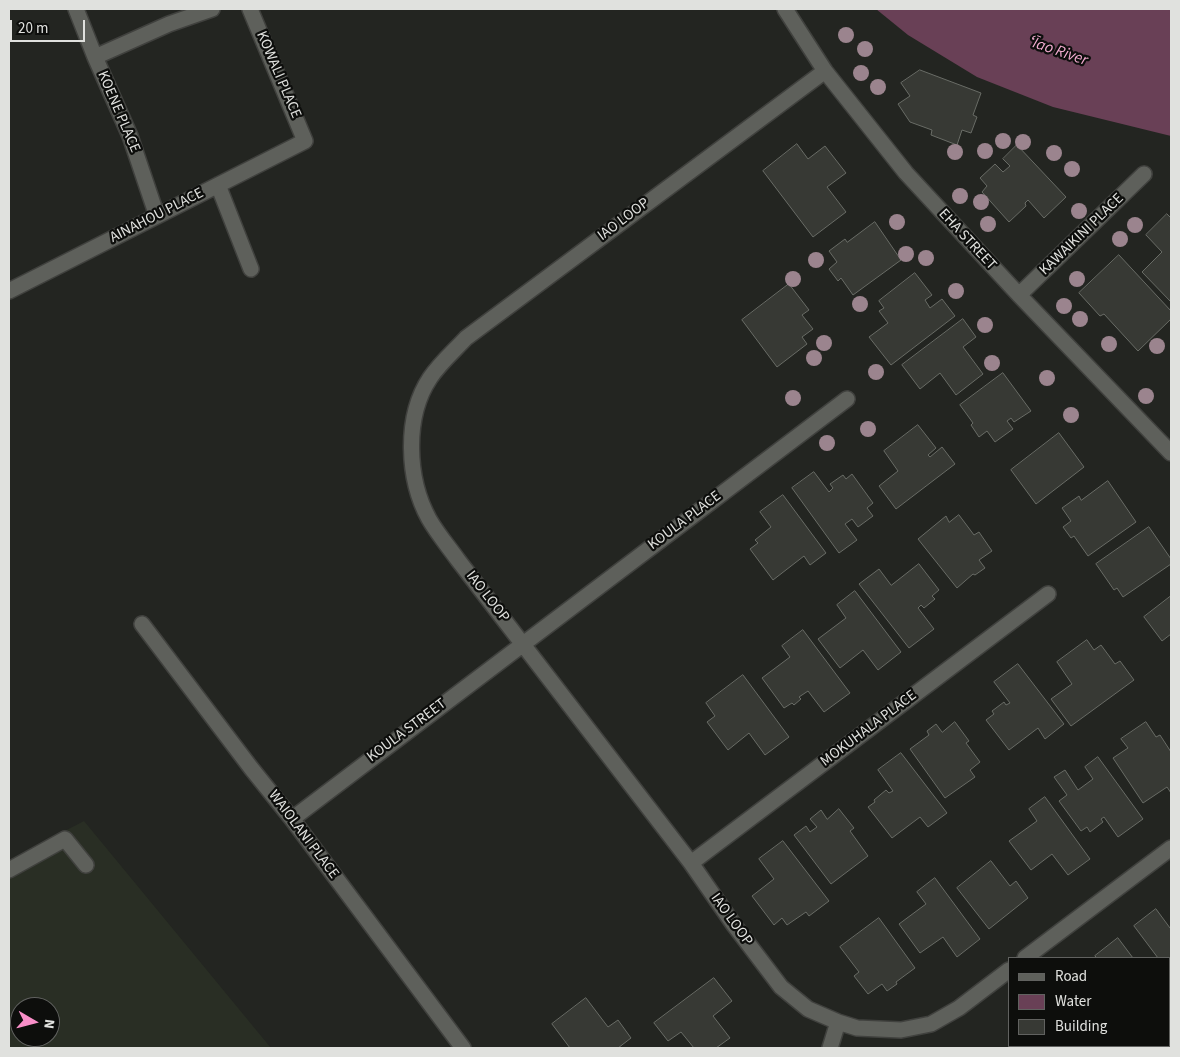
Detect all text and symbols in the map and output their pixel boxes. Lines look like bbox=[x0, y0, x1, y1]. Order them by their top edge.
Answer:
scale bar bbox=[12, 10, 88, 42]
text: 20 m bbox=[18, 18, 48, 39]
street label: KOWALI PLACE bbox=[252, 29, 304, 121]
water label: ʻĪao River bbox=[1026, 33, 1090, 71]
street label: KOENE PLACE bbox=[93, 68, 143, 156]
street label: AINAHOU PLACE bbox=[107, 185, 207, 247]
street label: KAWAIKINI PLACE bbox=[1036, 190, 1128, 280]
street label: IAO LOOP bbox=[595, 195, 653, 245]
street label: EHA STREET bbox=[934, 206, 1000, 274]
street label: KOULA PLACE bbox=[645, 488, 725, 554]
street label: IAO LOOP bbox=[461, 568, 513, 626]
street label: MOKUHALA PLACE bbox=[817, 687, 921, 771]
street label: KOULA STREET bbox=[364, 695, 450, 767]
street label: WAIOLANI PLACE bbox=[264, 787, 342, 883]
street label: IAO LOOP bbox=[706, 890, 756, 950]
legend bbox=[1008, 957, 1170, 1047]
text: Road bbox=[1055, 966, 1087, 987]
text: Water bbox=[1055, 991, 1091, 1012]
north arrow bbox=[10, 997, 60, 1047]
text: Building bbox=[1055, 1016, 1107, 1037]
text: N bbox=[38, 1018, 59, 1030]

